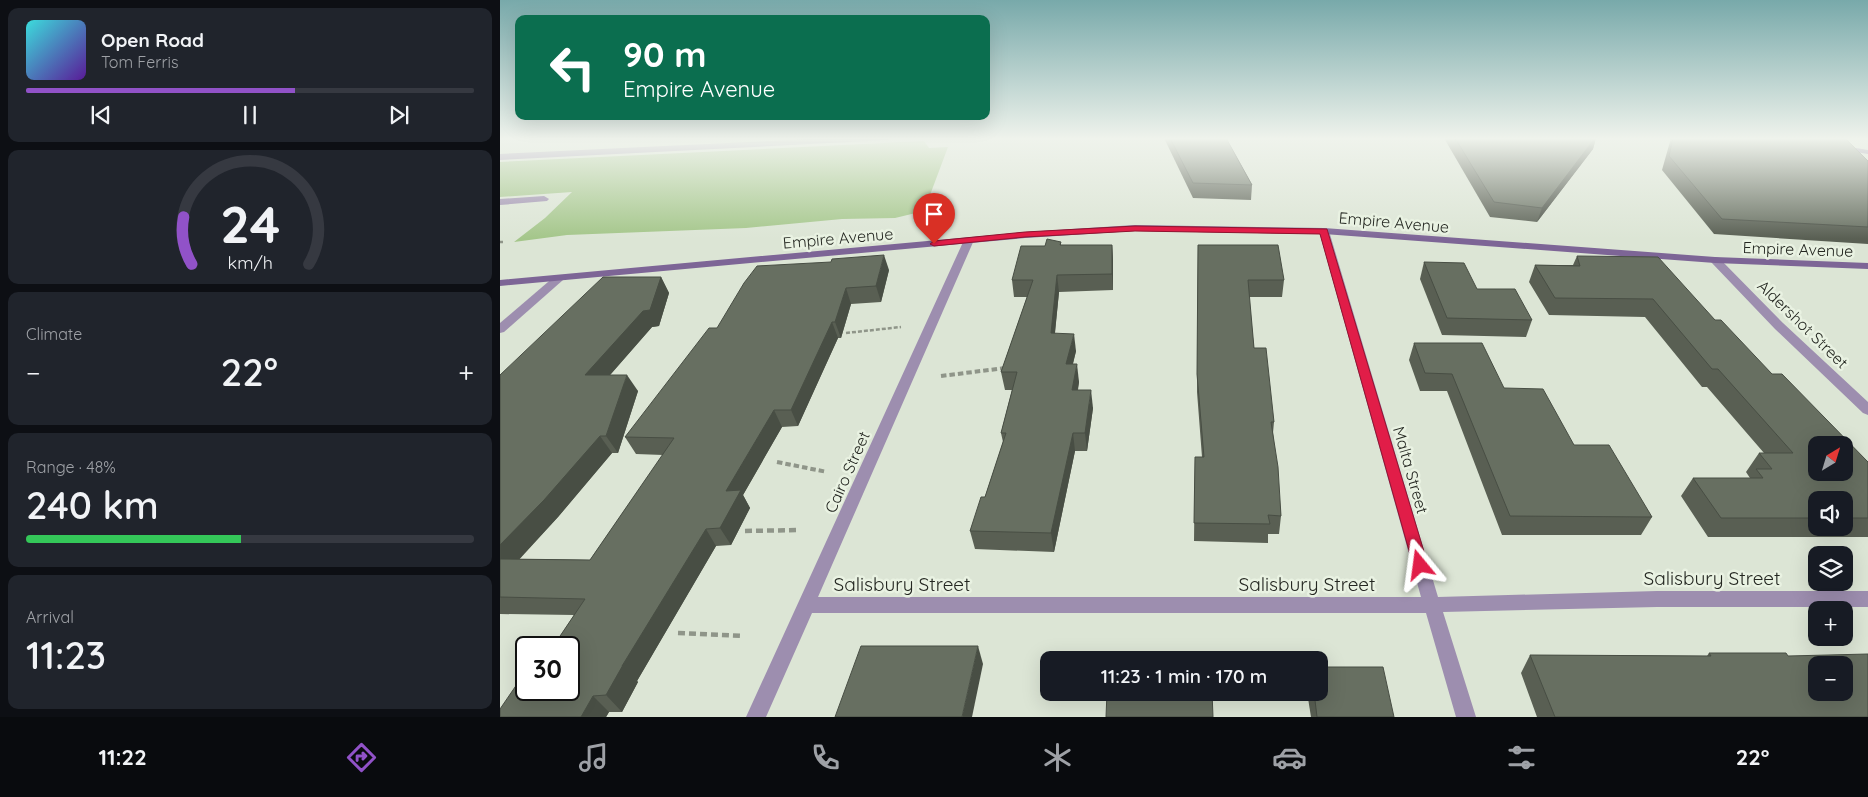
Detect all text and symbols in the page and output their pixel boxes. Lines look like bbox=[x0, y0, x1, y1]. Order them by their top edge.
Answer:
text: Open Road bbox=[101, 28, 204, 52]
text: 90 m bbox=[623, 32, 706, 76]
icon: left bbox=[540, 35, 605, 100]
text: Tom Ferris bbox=[101, 52, 178, 72]
text: Empire Avenue bbox=[623, 75, 775, 103]
icon: previous bbox=[87, 101, 115, 129]
icon: pause bbox=[236, 101, 264, 129]
icon: next bbox=[385, 101, 413, 129]
text: 24 bbox=[220, 191, 280, 256]
pin bbox=[913, 193, 955, 244]
icon: arrive bbox=[920, 200, 948, 228]
street label: Empire Avenue bbox=[1338, 207, 1450, 237]
street label: Empire Avenue bbox=[782, 223, 894, 253]
street label: Empire Avenue bbox=[1742, 237, 1854, 261]
text: km/h bbox=[227, 251, 273, 273]
street label: Aldershot Street bbox=[1753, 276, 1853, 372]
text: Climate bbox=[26, 324, 82, 344]
text: 22° bbox=[221, 348, 278, 396]
text: − bbox=[26, 355, 41, 390]
text: + bbox=[458, 355, 474, 390]
street label: Malta Street bbox=[1389, 424, 1433, 516]
street label: Cairo Street bbox=[820, 428, 874, 516]
north arrow bbox=[1808, 436, 1852, 481]
map controls bbox=[1808, 436, 1853, 701]
text: Range · 48% bbox=[26, 457, 116, 477]
text: 240 km bbox=[26, 481, 159, 529]
button: sound bbox=[1808, 491, 1853, 536]
position arrow bbox=[1393, 538, 1445, 590]
button: layers bbox=[1808, 546, 1853, 591]
street label: Salisbury Street bbox=[1643, 566, 1781, 590]
street label: Salisbury Street bbox=[833, 572, 971, 596]
street label: Salisbury Street bbox=[1238, 572, 1376, 596]
button: + bbox=[1808, 601, 1853, 646]
text: Arrival bbox=[26, 607, 74, 627]
text: 11:23 bbox=[26, 631, 106, 679]
speed limit sign: 30 bbox=[515, 636, 580, 701]
button: − bbox=[1808, 656, 1853, 701]
text: 11:23 · 1 min · 170 m bbox=[1101, 664, 1267, 688]
icon: directions bbox=[344, 740, 379, 775]
icon: music bbox=[576, 740, 611, 775]
icon: phone bbox=[808, 740, 843, 775]
icon: climate bbox=[1040, 740, 1075, 775]
icon: car bbox=[1272, 740, 1307, 775]
icon: filters bbox=[1504, 740, 1539, 775]
text: 11:22 bbox=[99, 743, 147, 771]
text: 22° bbox=[1736, 743, 1769, 771]

